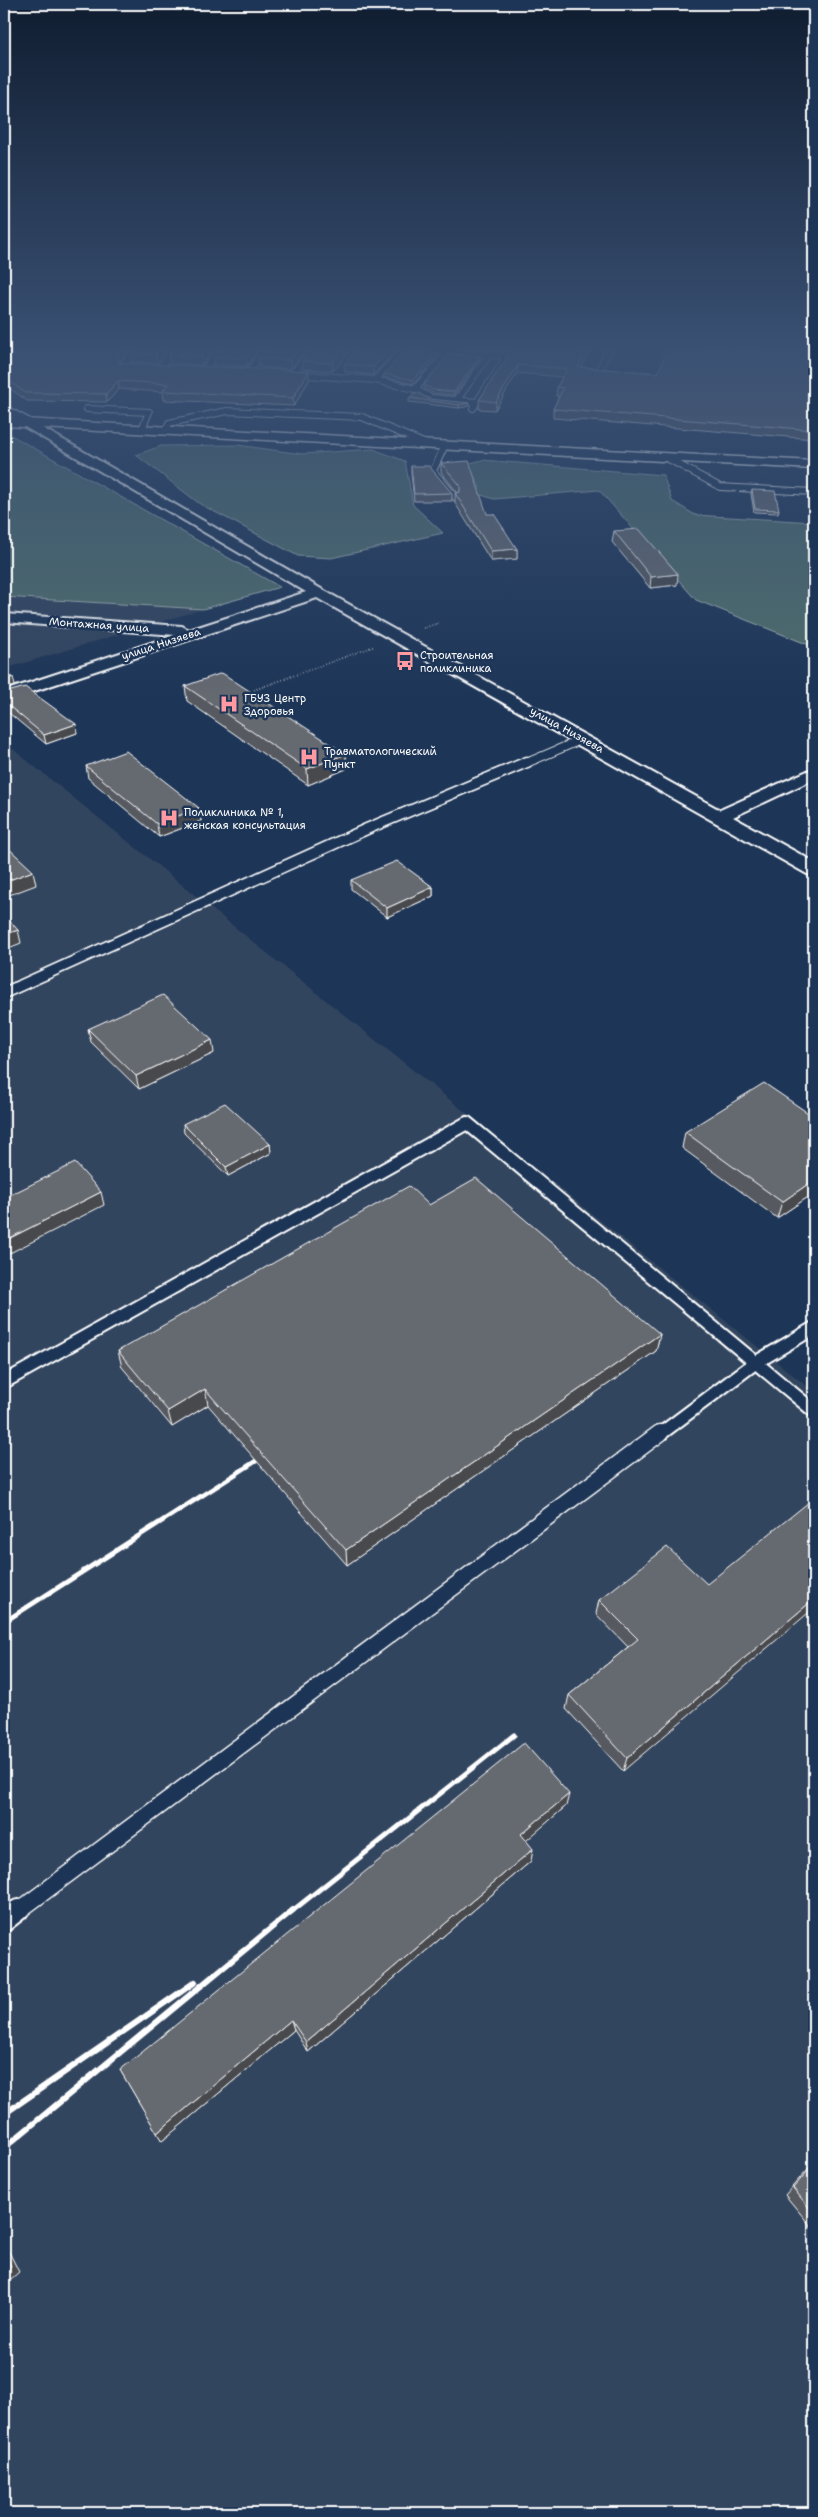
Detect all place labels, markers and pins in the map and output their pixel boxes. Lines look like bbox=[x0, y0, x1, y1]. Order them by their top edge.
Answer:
place label: Строительная поликлиника bbox=[420, 648, 494, 676]
bus stop icon: Строительная поликлиника bbox=[394, 650, 416, 672]
place label: ГБУЗ Центр Здоровья bbox=[244, 691, 306, 719]
hospital icon: ГБУЗ Центр Здоровья bbox=[218, 693, 240, 715]
place label: Травматологический Пункт bbox=[324, 744, 437, 772]
hospital icon: Травматологический Пункт bbox=[298, 746, 320, 768]
place label: Поликлиника № 1, женская консультация bbox=[184, 805, 306, 833]
hospital icon: Поликлиника № 1, женская консультация bbox=[158, 807, 180, 829]

